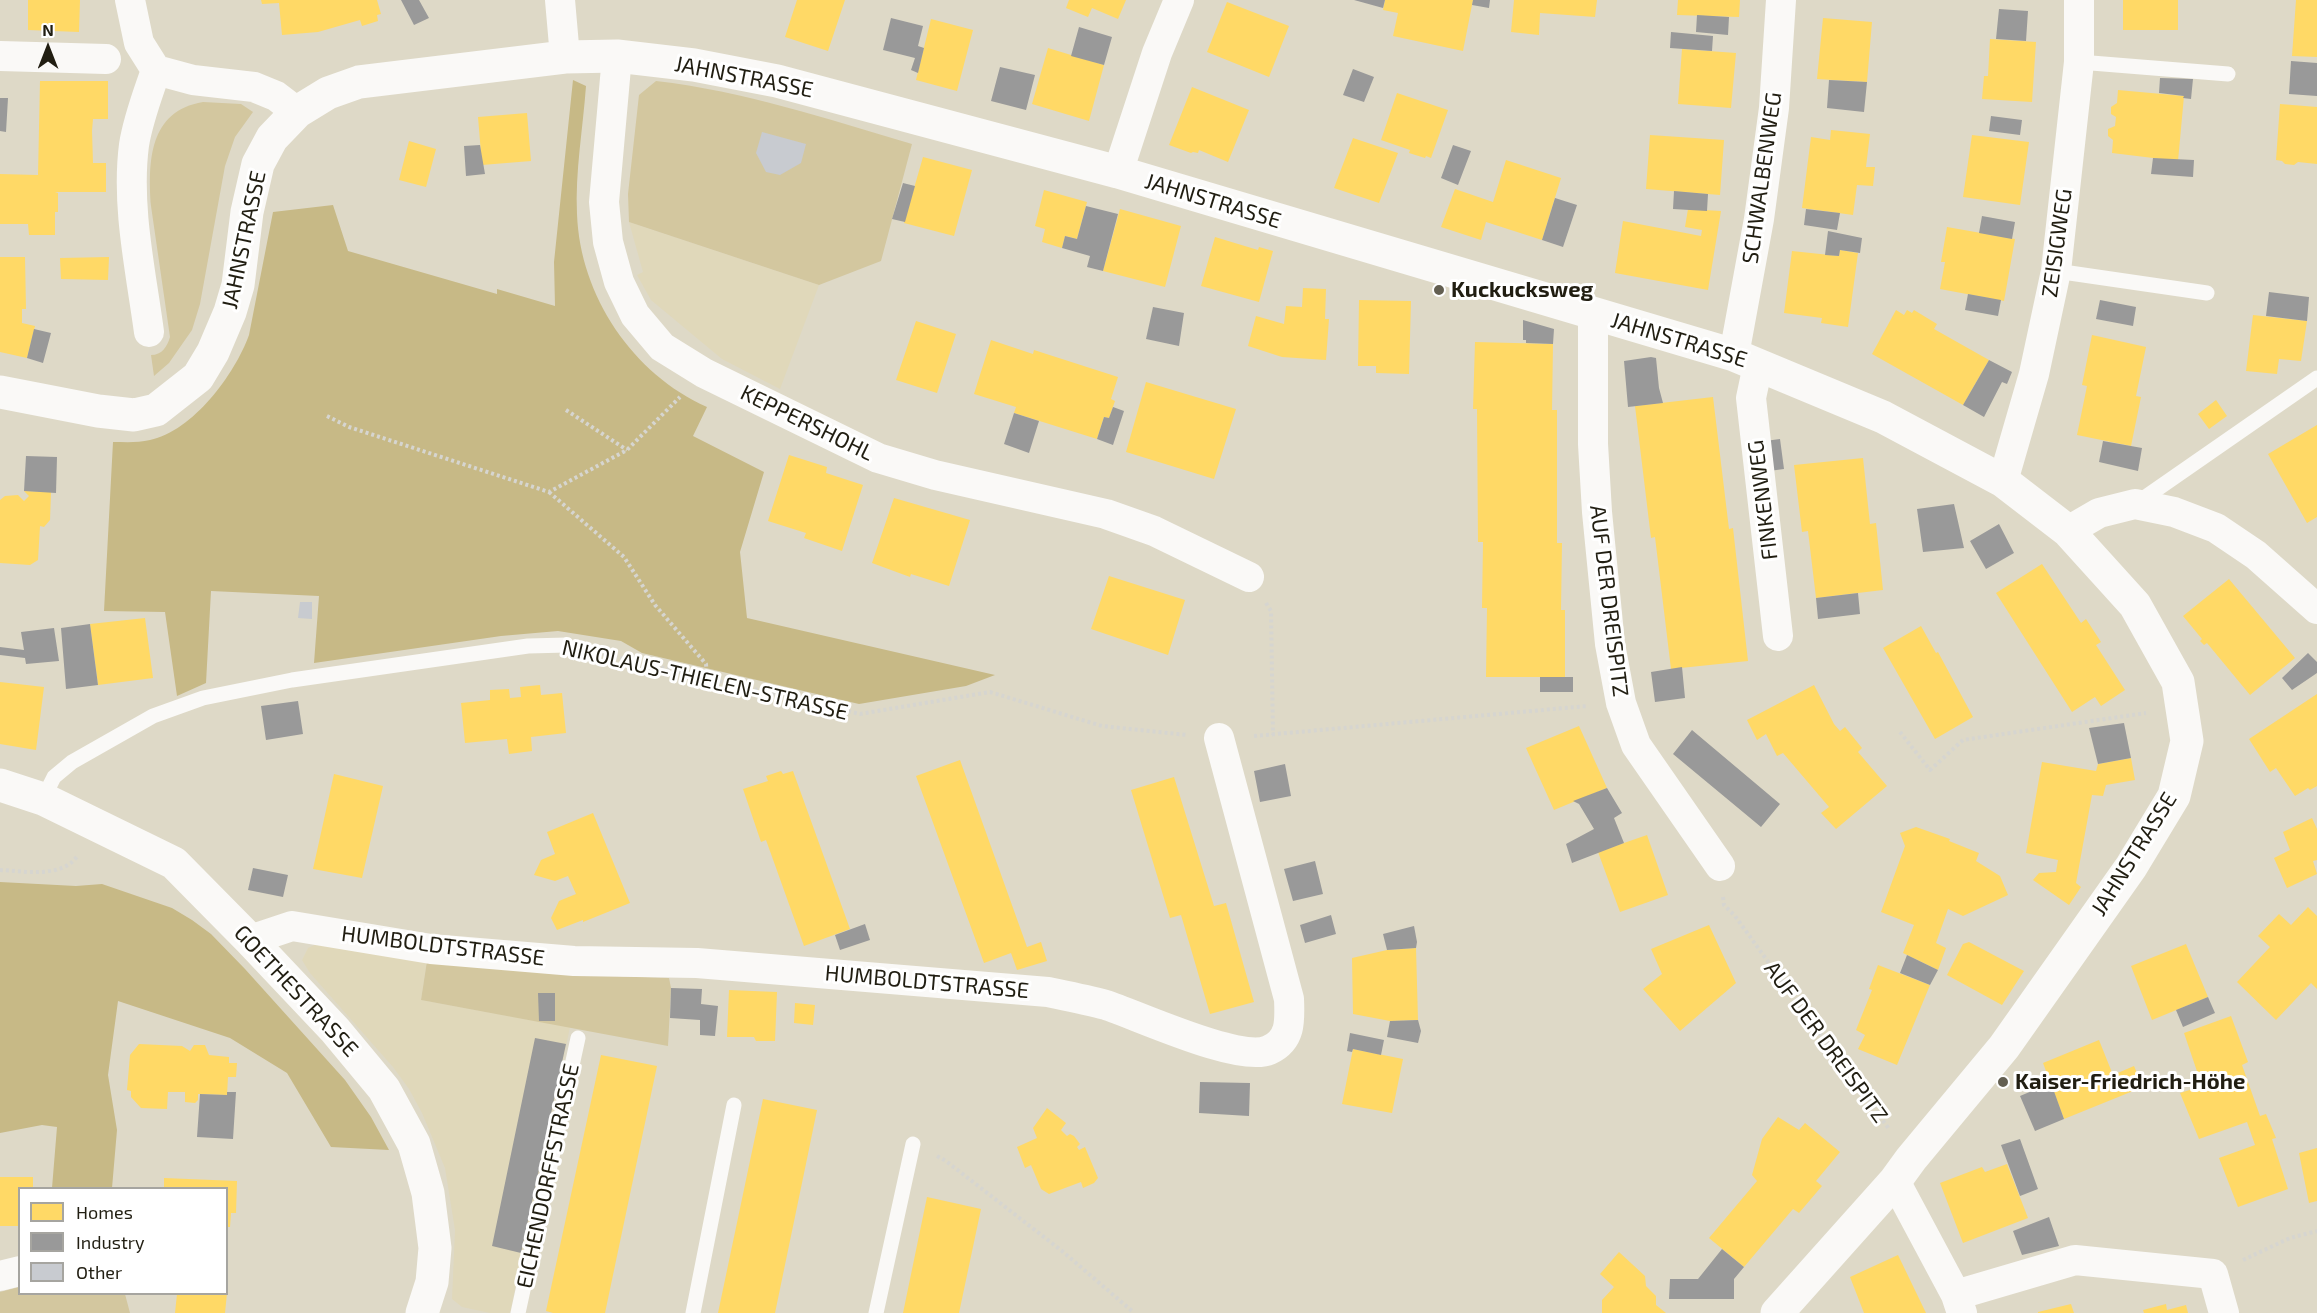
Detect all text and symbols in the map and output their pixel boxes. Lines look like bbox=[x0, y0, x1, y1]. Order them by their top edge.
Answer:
north arrow bbox=[18, 18, 78, 78]
text: N bbox=[42, 20, 54, 39]
street label: JAHNSTRASSE bbox=[672, 51, 816, 103]
street label: SCHWALBENWEG bbox=[1737, 90, 1787, 266]
street label: JAHNSTRASSE bbox=[216, 168, 272, 312]
street label: JAHNSTRASSE bbox=[1142, 168, 1284, 234]
street label: ZEISIGWEG bbox=[2036, 187, 2078, 299]
place label: Kuckucksweg bbox=[1451, 277, 1593, 303]
marker: Kuckucksweg bbox=[1432, 283, 1446, 297]
street label: JAHNSTRASSE bbox=[1608, 307, 1750, 373]
street label: KEPPERSHOHL bbox=[736, 379, 878, 467]
street label: FINKENWEG bbox=[1743, 439, 1783, 561]
street label: AUF DER DREISPITZ bbox=[1584, 504, 1634, 698]
street label: NIKOLAUS-THIELEN-STRASSE bbox=[559, 634, 851, 726]
street label: JAHNSTRASSE bbox=[2086, 787, 2182, 921]
street label: GOETHESTRASSE bbox=[228, 920, 364, 1062]
street label: HUMBOLDTSTRASSE bbox=[340, 920, 546, 972]
street label: AUF DER DREISPITZ bbox=[1759, 956, 1893, 1128]
street label: HUMBOLDTSTRASSE bbox=[824, 960, 1030, 1004]
street label: EICHENDORFFSTRASSE bbox=[511, 1061, 585, 1291]
place label: Kaiser-Friedrich-Höhe bbox=[2015, 1069, 2245, 1095]
marker: Kaiser-Friedrich-Höhe bbox=[1996, 1075, 2010, 1089]
legend bbox=[18, 1187, 228, 1295]
text: Homes bbox=[76, 1201, 133, 1223]
text: Industry bbox=[76, 1231, 145, 1253]
text: Other bbox=[76, 1261, 122, 1283]

